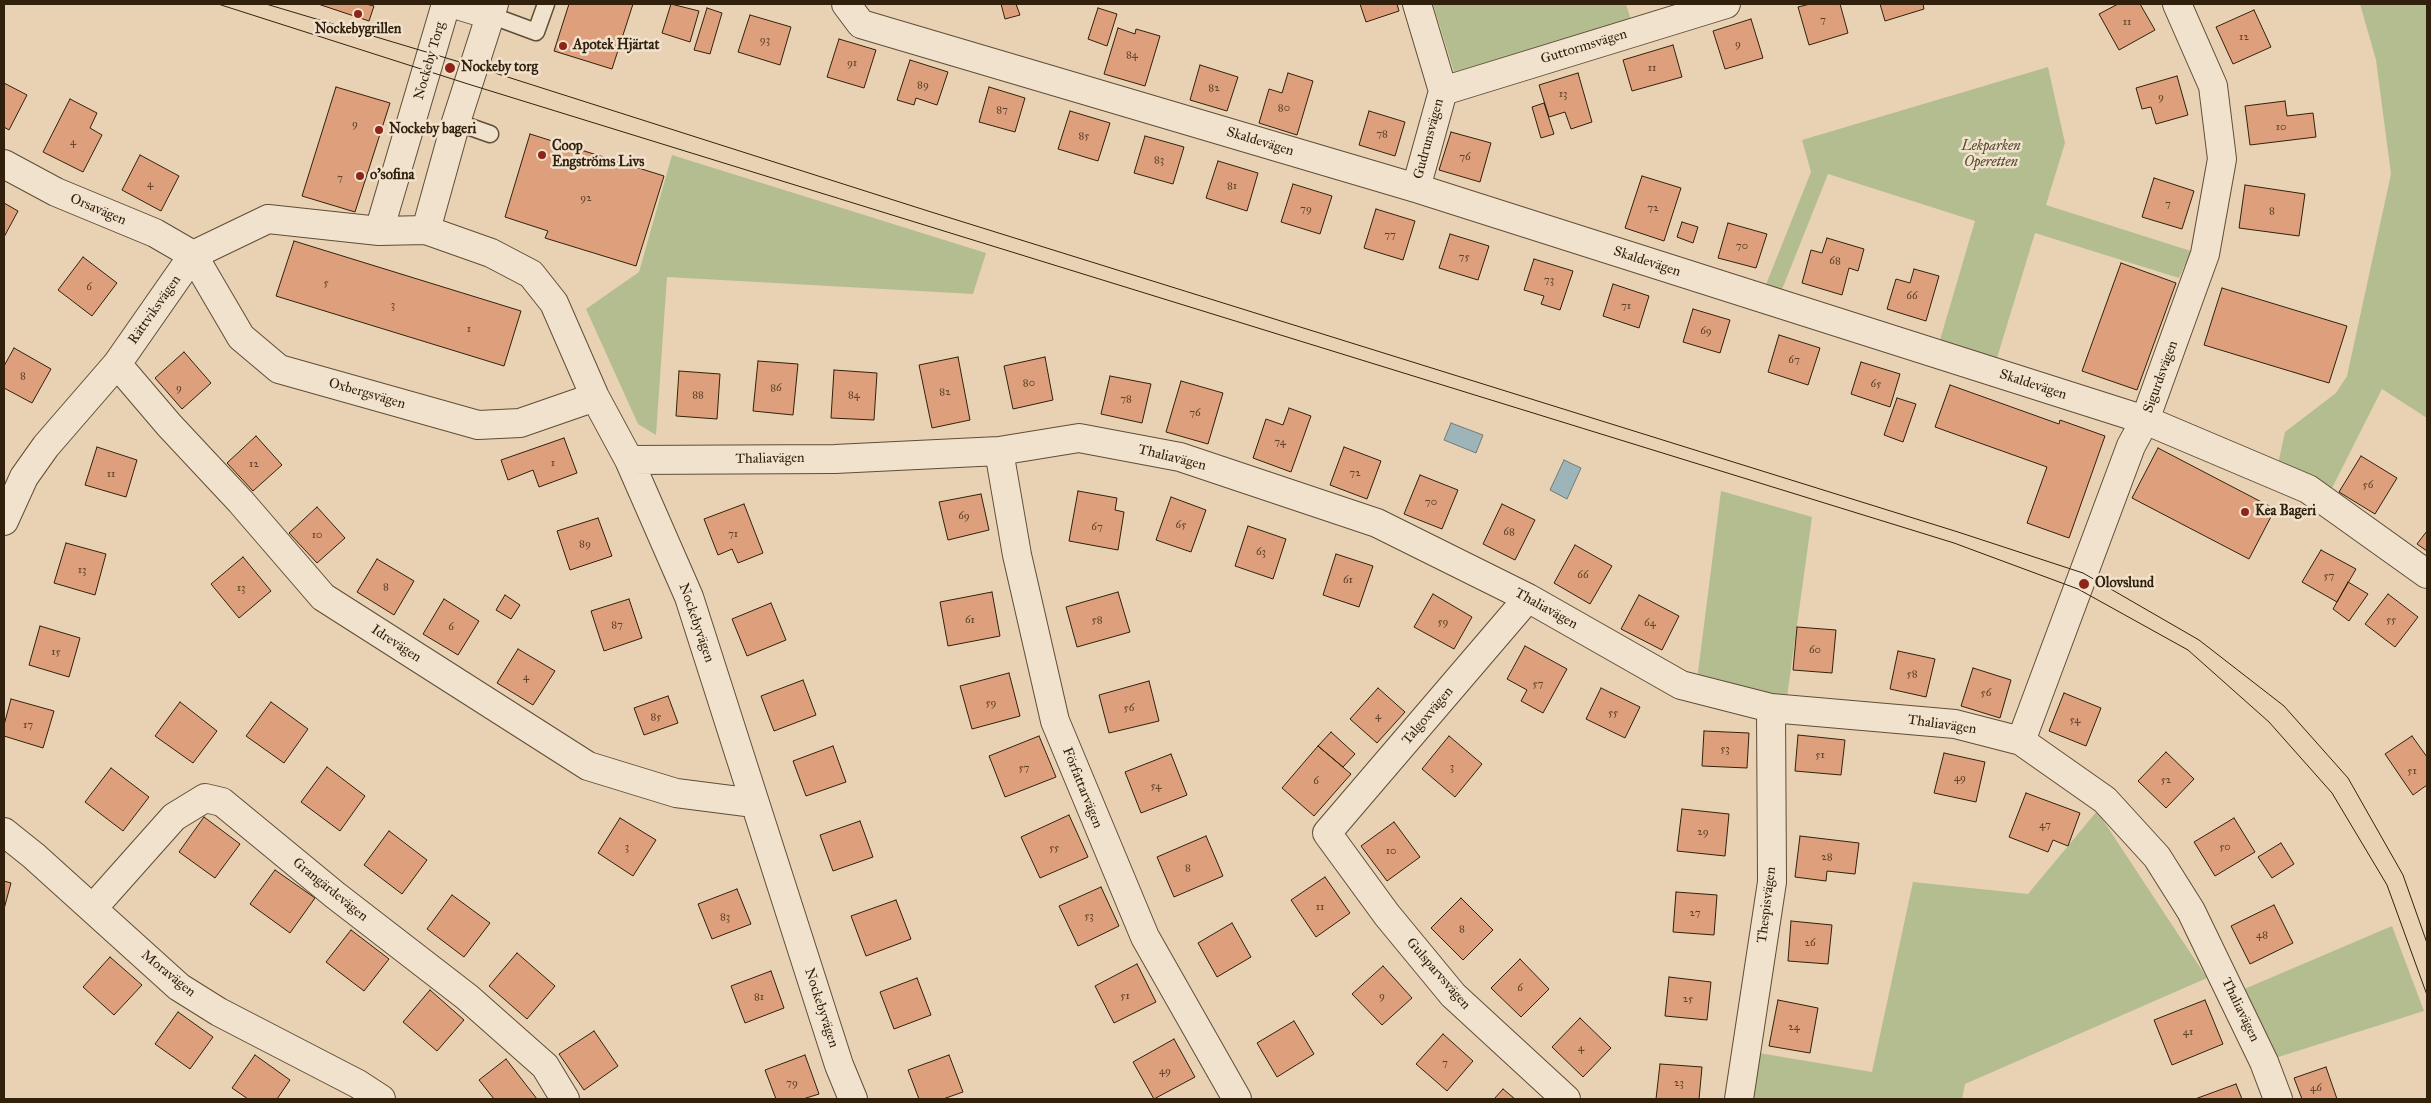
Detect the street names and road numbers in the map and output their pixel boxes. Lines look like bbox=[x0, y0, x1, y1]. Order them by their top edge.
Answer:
street label: Nockeby Torg bbox=[411, 20, 449, 102]
street label: Guttormsvägen bbox=[1539, 26, 1629, 68]
street label: Gudrunsvägen bbox=[1410, 97, 1448, 181]
street label: Skaldevägen bbox=[1224, 124, 1296, 160]
street label: Orsavägen bbox=[67, 191, 129, 229]
street label: Skaldevägen bbox=[1611, 243, 1683, 281]
street label: Rättviksvägen bbox=[125, 272, 185, 348]
street label: Sigurdsvägen bbox=[2140, 338, 2182, 416]
street label: Skaldevägen bbox=[1997, 366, 2069, 404]
street label: Oxbergsvägen bbox=[327, 375, 407, 413]
street label: Thaliavägen bbox=[1136, 441, 1208, 475]
street label: Thaliavägen bbox=[735, 450, 805, 468]
street label: Nockebyvägen bbox=[675, 581, 717, 665]
street label: Thaliavägen bbox=[1512, 585, 1580, 633]
street label: Idrevägen bbox=[368, 622, 424, 666]
street label: Talgoxvägen bbox=[1399, 683, 1457, 749]
street label: Thaliavägen bbox=[1907, 712, 1977, 738]
street label: Författarvägen bbox=[1058, 745, 1106, 831]
street label: Grangärdevägen bbox=[289, 855, 371, 925]
street label: Thespisvägen bbox=[1754, 866, 1780, 944]
street label: Gulsparvsvägen bbox=[1402, 935, 1474, 1013]
street label: Moravägen bbox=[137, 947, 199, 1001]
street label: Nockebyvägen bbox=[800, 966, 842, 1050]
street label: Thaliavägen bbox=[2217, 975, 2263, 1045]

